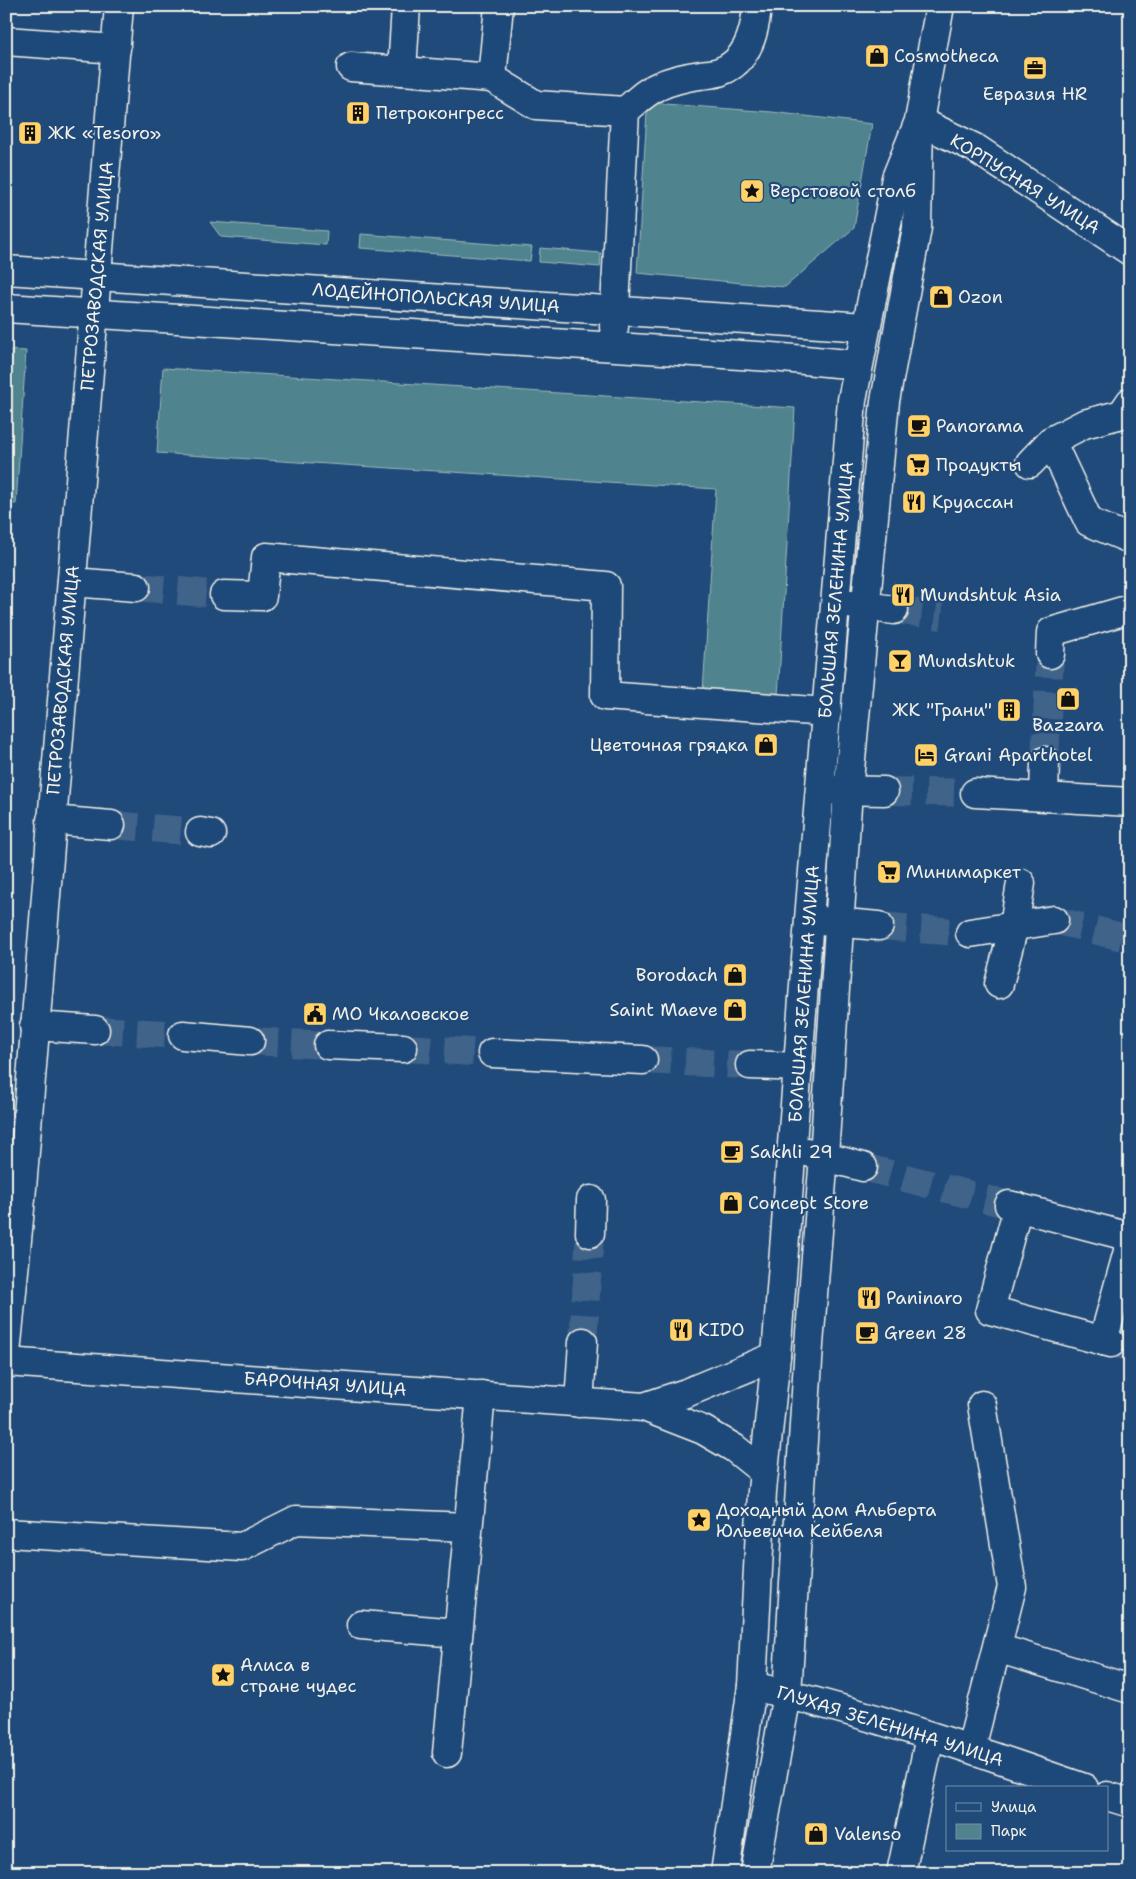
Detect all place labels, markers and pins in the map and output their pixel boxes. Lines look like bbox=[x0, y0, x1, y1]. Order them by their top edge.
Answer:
shop icon: Cosmotheca bbox=[864, 43, 890, 69]
place label: Cosmotheca bbox=[894, 44, 999, 68]
office icon: Евразия HR bbox=[1022, 55, 1048, 81]
place label: Евразия HR bbox=[983, 82, 1087, 106]
building icon: Петроконгресс bbox=[345, 100, 371, 126]
place label: Петроконгресс bbox=[376, 101, 504, 125]
building icon: ЖК «Tesoro» bbox=[17, 120, 43, 146]
place label: ЖК «Tesoro» bbox=[48, 121, 161, 145]
place icon: Верстовой столб bbox=[739, 178, 765, 204]
place label: Верстовой столб bbox=[770, 179, 916, 203]
shop icon: Ozon bbox=[928, 284, 954, 310]
place label: Ozon bbox=[958, 285, 1003, 309]
cafe icon: Panorama bbox=[906, 413, 932, 439]
place label: Panorama bbox=[936, 414, 1024, 438]
supermarket icon: Продукты bbox=[905, 452, 931, 478]
place label: Продукты bbox=[936, 453, 1022, 477]
restaurant icon: Круассан bbox=[901, 489, 927, 515]
place label: Круассан bbox=[932, 490, 1014, 514]
restaurant icon: Mundshtuk Asia bbox=[890, 582, 916, 608]
place label: Mundshtuk Asia bbox=[920, 583, 1061, 607]
bar icon: Mundshtuk bbox=[887, 648, 913, 674]
place label: Mundshtuk bbox=[918, 649, 1015, 673]
shop icon: Bazzara bbox=[1055, 686, 1081, 712]
building icon: ЖК "Грани" bbox=[996, 697, 1022, 723]
place label: ЖК "Грани" bbox=[892, 698, 992, 722]
place label: Bazzara bbox=[1032, 713, 1104, 737]
shop icon: Цветочная грядка bbox=[753, 732, 779, 758]
place label: Цветочная грядка bbox=[590, 733, 748, 757]
hotel icon: Grani Aparthotel bbox=[913, 742, 939, 768]
place label: Grani Aparthotel bbox=[944, 743, 1093, 767]
supermarket icon: Минимаркет bbox=[876, 859, 902, 885]
place label: Минимаркет bbox=[906, 860, 1022, 884]
shop icon: Borodach bbox=[722, 962, 748, 988]
place label: Borodach bbox=[636, 963, 718, 987]
shop icon: Saint Maeve bbox=[722, 997, 748, 1023]
place label: Saint Maeve bbox=[610, 998, 718, 1022]
public building icon: МО Чкаловское bbox=[302, 1001, 328, 1027]
place label: МО Чкаловское bbox=[332, 1002, 469, 1026]
cafe icon: Sakhli 29 bbox=[719, 1139, 745, 1165]
place label: Sakhli 29 bbox=[750, 1140, 833, 1164]
shop icon: Concept Store bbox=[718, 1190, 744, 1216]
place label: Concept Store bbox=[748, 1191, 869, 1215]
restaurant icon: Paninaro bbox=[856, 1285, 882, 1311]
place label: Paninaro bbox=[886, 1286, 963, 1310]
restaurant icon: KIDO bbox=[668, 1317, 694, 1343]
place label: KIDO bbox=[698, 1318, 745, 1342]
cafe icon: Green 28 bbox=[854, 1320, 880, 1346]
place label: Green 28 bbox=[884, 1321, 967, 1345]
place label: Доходный дом Альберта Юльевича Кейбеля bbox=[716, 1498, 936, 1543]
place icon: Доходный дом Альберта Юльевича Кейбеля bbox=[686, 1507, 712, 1533]
place label: Алиса в стране чудес bbox=[240, 1653, 357, 1698]
place icon: Алиса в стране чудес bbox=[210, 1662, 236, 1688]
shop icon: Valenso bbox=[803, 1821, 829, 1847]
place label: Valenso bbox=[834, 1822, 901, 1846]

